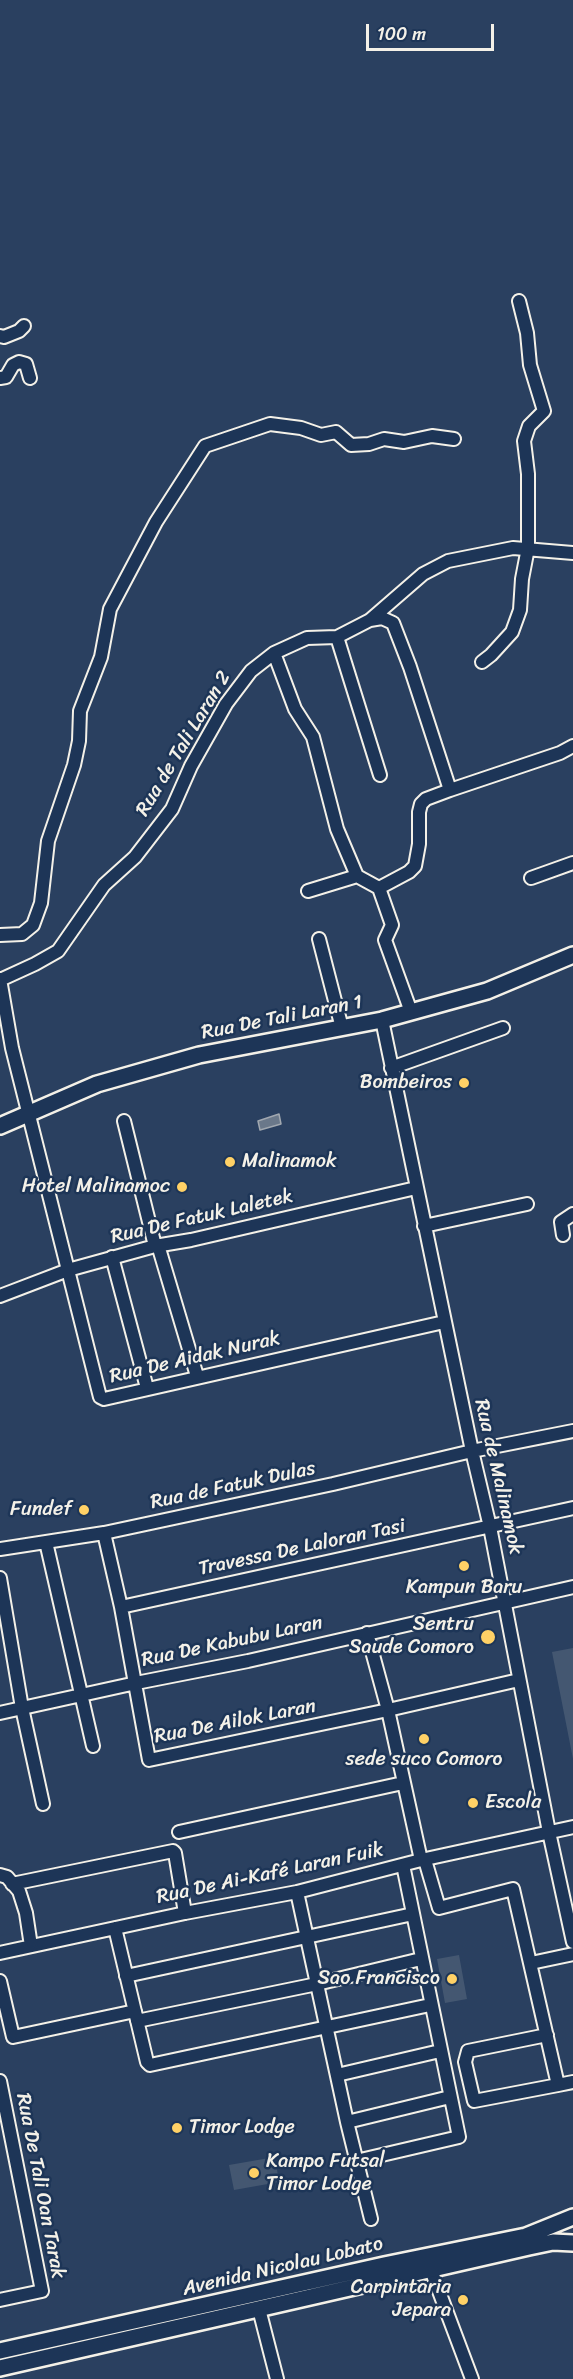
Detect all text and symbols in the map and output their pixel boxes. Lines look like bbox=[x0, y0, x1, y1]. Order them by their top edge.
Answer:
scale bar bbox=[369, 12, 496, 50]
text: 100 m bbox=[377, 18, 426, 50]
street label: Rua de Tali Laran 2 bbox=[131, 667, 237, 821]
street label: Rua De Tali Laran 1 bbox=[200, 991, 364, 1045]
place label: Bombeiros bbox=[360, 1071, 452, 1095]
marker: Bombeiros bbox=[457, 1076, 471, 1090]
place label: Malinamok bbox=[242, 1150, 337, 1174]
marker: Malinamok bbox=[223, 1155, 237, 1169]
place label: Hotel Malinamoc bbox=[22, 1175, 170, 1199]
marker: Hotel Malinamoc bbox=[175, 1180, 189, 1194]
street label: Rua De Fatuk Laletek bbox=[109, 1184, 295, 1250]
street label: Rua De Aidak Nurak bbox=[108, 1327, 282, 1389]
street label: Rua de Malinamok bbox=[468, 1397, 528, 1557]
street label: Rua de Fatuk Dulas bbox=[148, 1457, 318, 1515]
place label: Fundef bbox=[10, 1498, 72, 1522]
marker: Fundef bbox=[77, 1503, 91, 1517]
street label: Travessa De Laloran Tasi bbox=[196, 1514, 408, 1582]
marker: Kampun Baru bbox=[457, 1559, 471, 1573]
place label: Kampun Baru bbox=[406, 1576, 522, 1600]
street label: Rua De Kabubu Laran bbox=[139, 1611, 325, 1673]
place label: Sentru Saude Comoro bbox=[349, 1613, 474, 1660]
marker: Sentru Saude Comoro bbox=[479, 1628, 497, 1646]
street label: Rua De Ailok Laran bbox=[152, 1695, 318, 1749]
marker: sede suco Comoro bbox=[417, 1732, 431, 1746]
place label: sede suco Comoro bbox=[345, 1748, 503, 1772]
place label: Escola bbox=[485, 1791, 541, 1815]
marker: Escola bbox=[466, 1796, 480, 1810]
street label: Rua De Ai-Kafé Laran Fuik bbox=[154, 1838, 386, 1910]
place label: Sao Francisco bbox=[318, 1967, 440, 1991]
marker: Sao Francisco bbox=[445, 1972, 459, 1986]
street label: Rua De Tali Oan Tarak bbox=[10, 2091, 70, 2281]
place label: Timor Lodge bbox=[189, 2116, 295, 2140]
marker: Timor Lodge bbox=[170, 2121, 184, 2135]
place label: Kampo Futsal Timor Lodge bbox=[266, 2150, 385, 2197]
marker: Kampo Futsal Timor Lodge bbox=[247, 2166, 261, 2180]
street label: Avenida Nicolau Lobato bbox=[180, 2232, 386, 2302]
place label: Carpintaria Jepara bbox=[351, 2276, 451, 2323]
marker: Carpintaria Jepara bbox=[456, 2293, 470, 2307]

